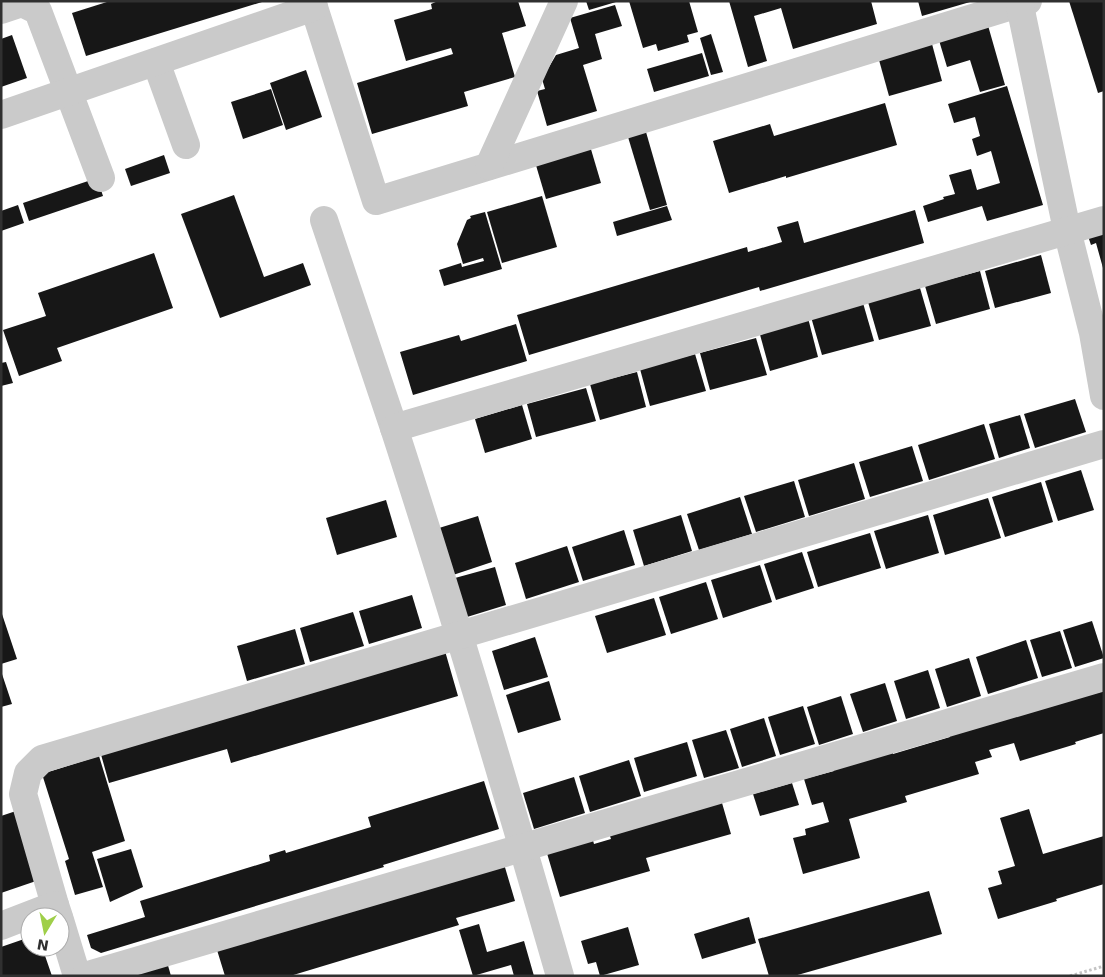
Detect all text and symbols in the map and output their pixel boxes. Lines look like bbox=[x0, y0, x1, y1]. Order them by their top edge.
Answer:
north arrow bbox=[20, 907, 70, 957]
text: N bbox=[36, 936, 50, 954]

